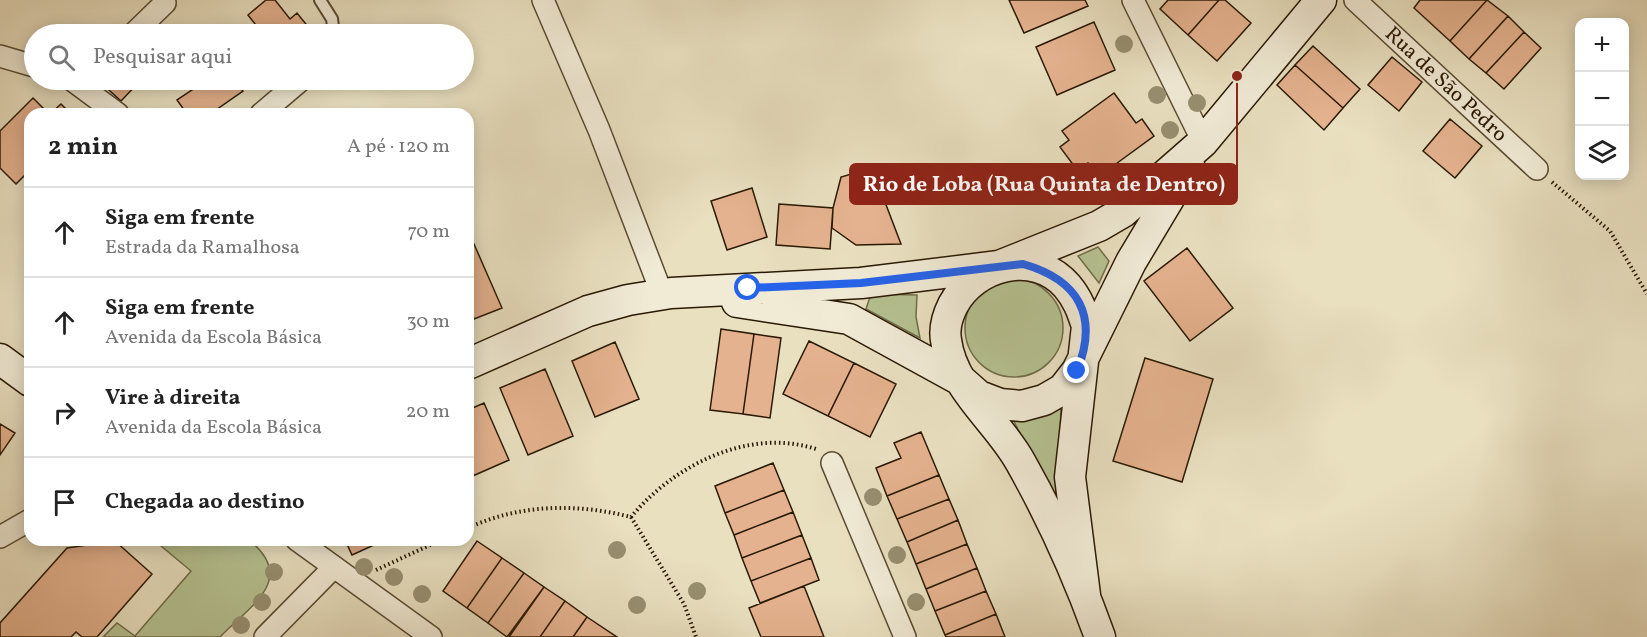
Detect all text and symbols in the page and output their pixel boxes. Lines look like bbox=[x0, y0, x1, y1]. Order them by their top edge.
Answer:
map controls bbox=[1575, 18, 1629, 180]
button: + bbox=[1575, 18, 1629, 72]
street label: Rua de São Pedro bbox=[1378, 20, 1514, 149]
search box bbox=[24, 24, 474, 90]
icon: search bbox=[45, 41, 78, 74]
text: Pesquisar aqui bbox=[93, 42, 232, 73]
button: − bbox=[1575, 72, 1629, 126]
button: layers bbox=[1575, 126, 1629, 180]
text: 2 min bbox=[48, 129, 118, 165]
text: A pé · 120 m bbox=[347, 133, 450, 161]
callout: Rio de Loba (Rua Quinta de Dentro) bbox=[850, 164, 1237, 204]
text: Rio de Loba (Rua Quinta de Dentro) bbox=[863, 170, 1225, 201]
text: Siga em frente bbox=[105, 203, 255, 234]
icon: ahead bbox=[48, 216, 81, 249]
text: 70 m bbox=[407, 218, 450, 246]
text: Estrada da Ramalhosa bbox=[105, 234, 300, 262]
route start bbox=[734, 274, 760, 300]
text: Siga em frente bbox=[105, 293, 255, 324]
icon: ahead bbox=[48, 306, 81, 339]
text: 30 m bbox=[406, 308, 450, 336]
text: Avenida da Escola Básica bbox=[105, 324, 322, 352]
route end bbox=[1063, 357, 1089, 383]
text: Vire à direita bbox=[105, 383, 241, 414]
icon: right bbox=[48, 396, 81, 429]
text: 20 m bbox=[406, 398, 450, 426]
text: Avenida da Escola Básica bbox=[105, 414, 322, 442]
icon: arrive bbox=[48, 486, 81, 519]
text: Chegada ao destino bbox=[105, 487, 305, 518]

